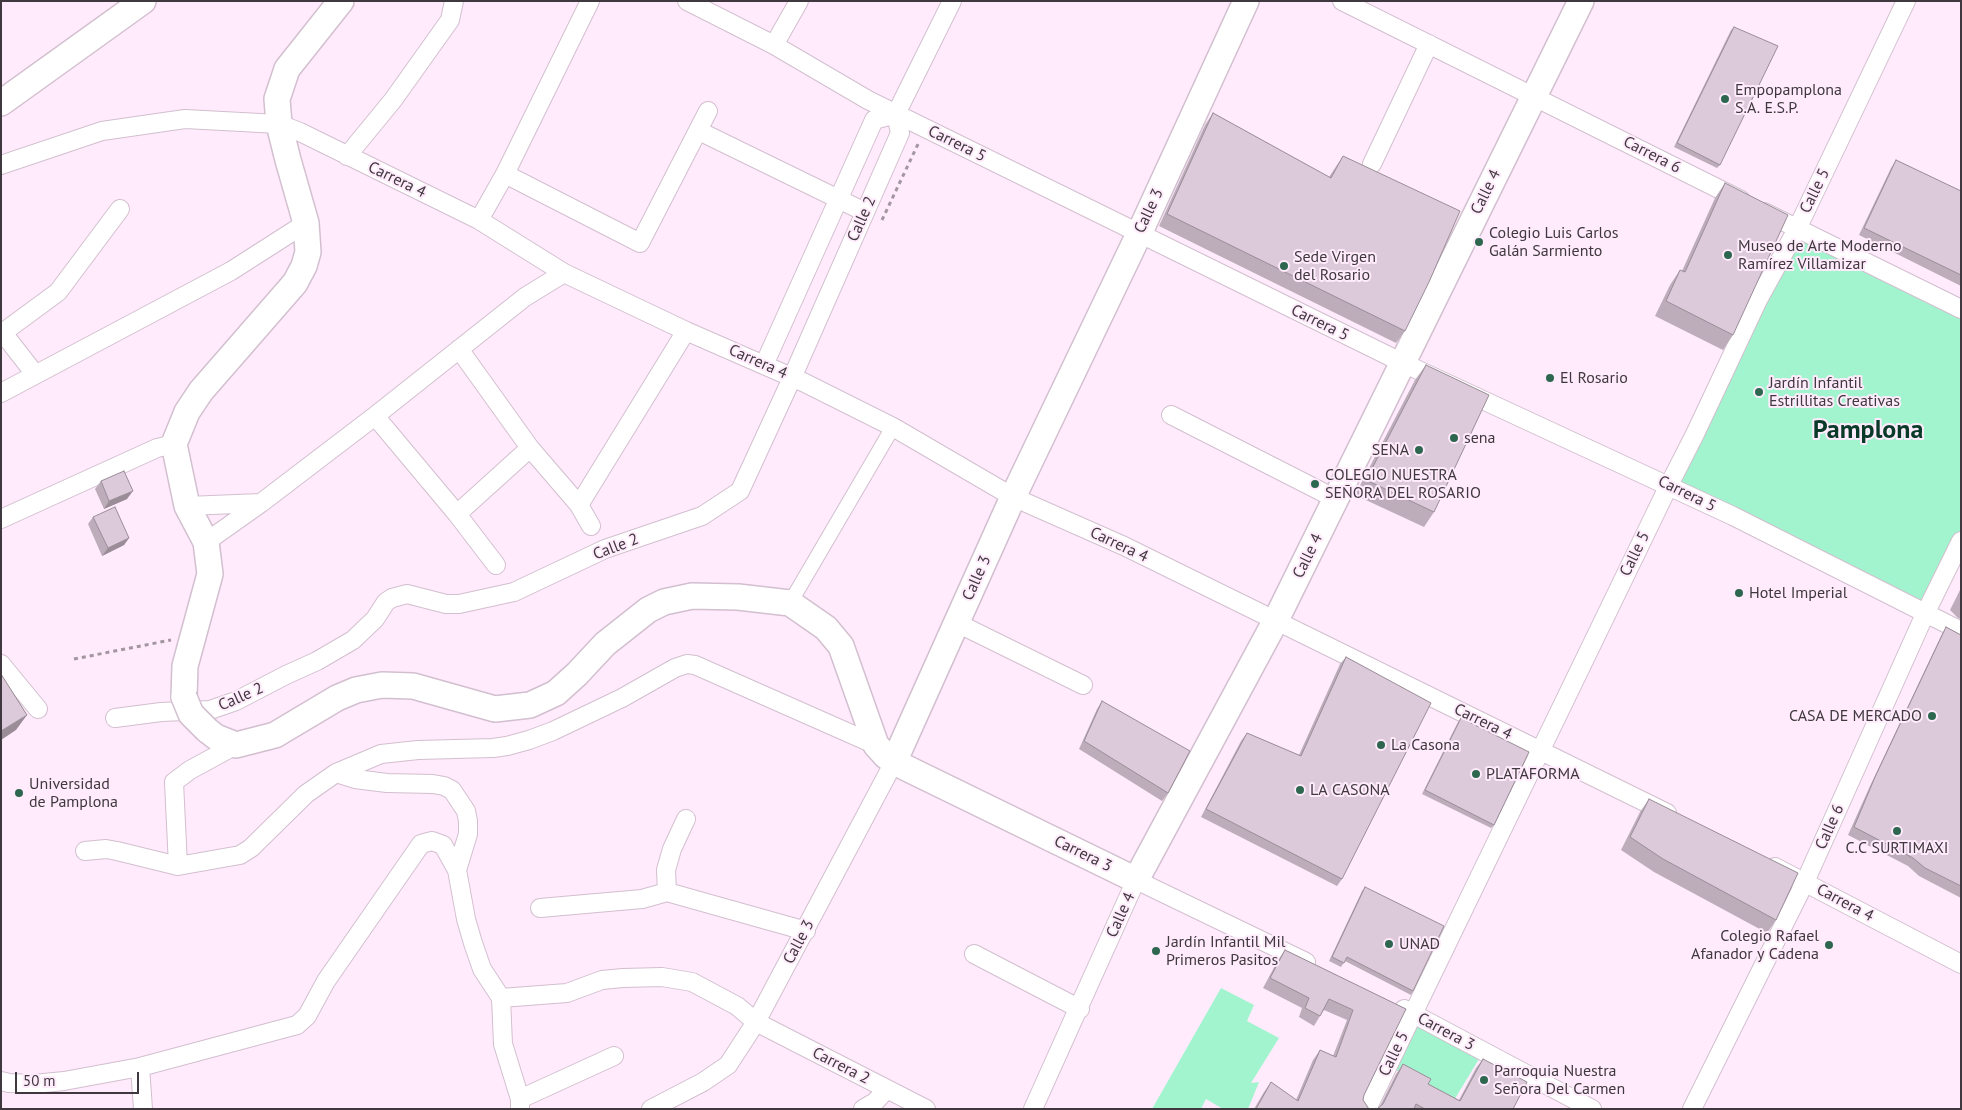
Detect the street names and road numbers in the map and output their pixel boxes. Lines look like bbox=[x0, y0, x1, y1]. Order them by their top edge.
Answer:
street label: Carrera 5 bbox=[925, 122, 989, 166]
street label: Carrera 6 bbox=[1620, 132, 1684, 178]
street label: Carrera 4 bbox=[365, 158, 429, 202]
street label: Calle 5 bbox=[1796, 166, 1834, 216]
street label: Calle 4 bbox=[1467, 167, 1505, 217]
street label: Calle 3 bbox=[1130, 186, 1168, 236]
street label: Calle 2 bbox=[844, 194, 880, 244]
street label: Carrera 5 bbox=[1288, 301, 1352, 345]
street label: Carrera 4 bbox=[726, 341, 790, 383]
street label: Carrera 5 bbox=[1655, 472, 1719, 516]
street label: Carrera 4 bbox=[1087, 523, 1151, 567]
street label: Calle 5 bbox=[1616, 529, 1654, 579]
street label: Calle 2 bbox=[590, 530, 642, 564]
street label: Calle 4 bbox=[1289, 531, 1327, 581]
street label: Calle 3 bbox=[959, 553, 995, 603]
street label: Calle 2 bbox=[216, 679, 266, 715]
street label: Carrera 4 bbox=[1451, 700, 1515, 744]
street label: Calle 6 bbox=[1812, 802, 1848, 852]
street label: Carrera 3 bbox=[1051, 832, 1115, 876]
street label: Carrera 4 bbox=[1813, 880, 1877, 926]
street label: Calle 4 bbox=[1103, 890, 1139, 940]
street label: Calle 3 bbox=[779, 917, 819, 967]
street label: Carrera 3 bbox=[1414, 1009, 1478, 1055]
street label: Calle 5 bbox=[1375, 1029, 1413, 1079]
street label: Carrera 2 bbox=[809, 1043, 873, 1089]

